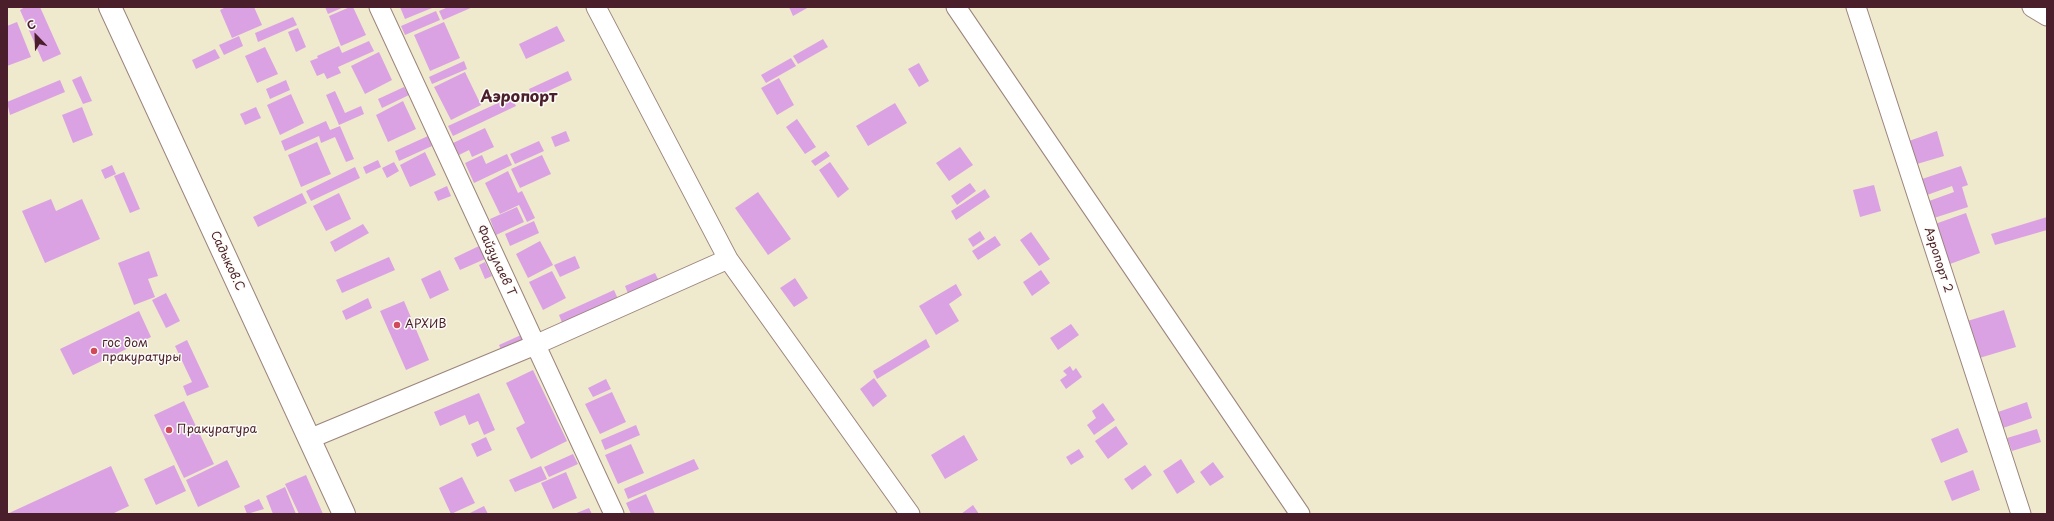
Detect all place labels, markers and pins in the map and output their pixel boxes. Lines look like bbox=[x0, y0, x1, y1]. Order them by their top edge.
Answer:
place label: АРХИВ bbox=[405, 318, 446, 332]
marker: АРХИВ bbox=[392, 320, 402, 330]
place label: гос дом пракуратуры bbox=[102, 337, 181, 365]
marker: гос дом пракуратуры bbox=[89, 346, 99, 356]
place label: Пракуратура bbox=[177, 423, 257, 437]
marker: Пракуратура bbox=[164, 425, 174, 435]

